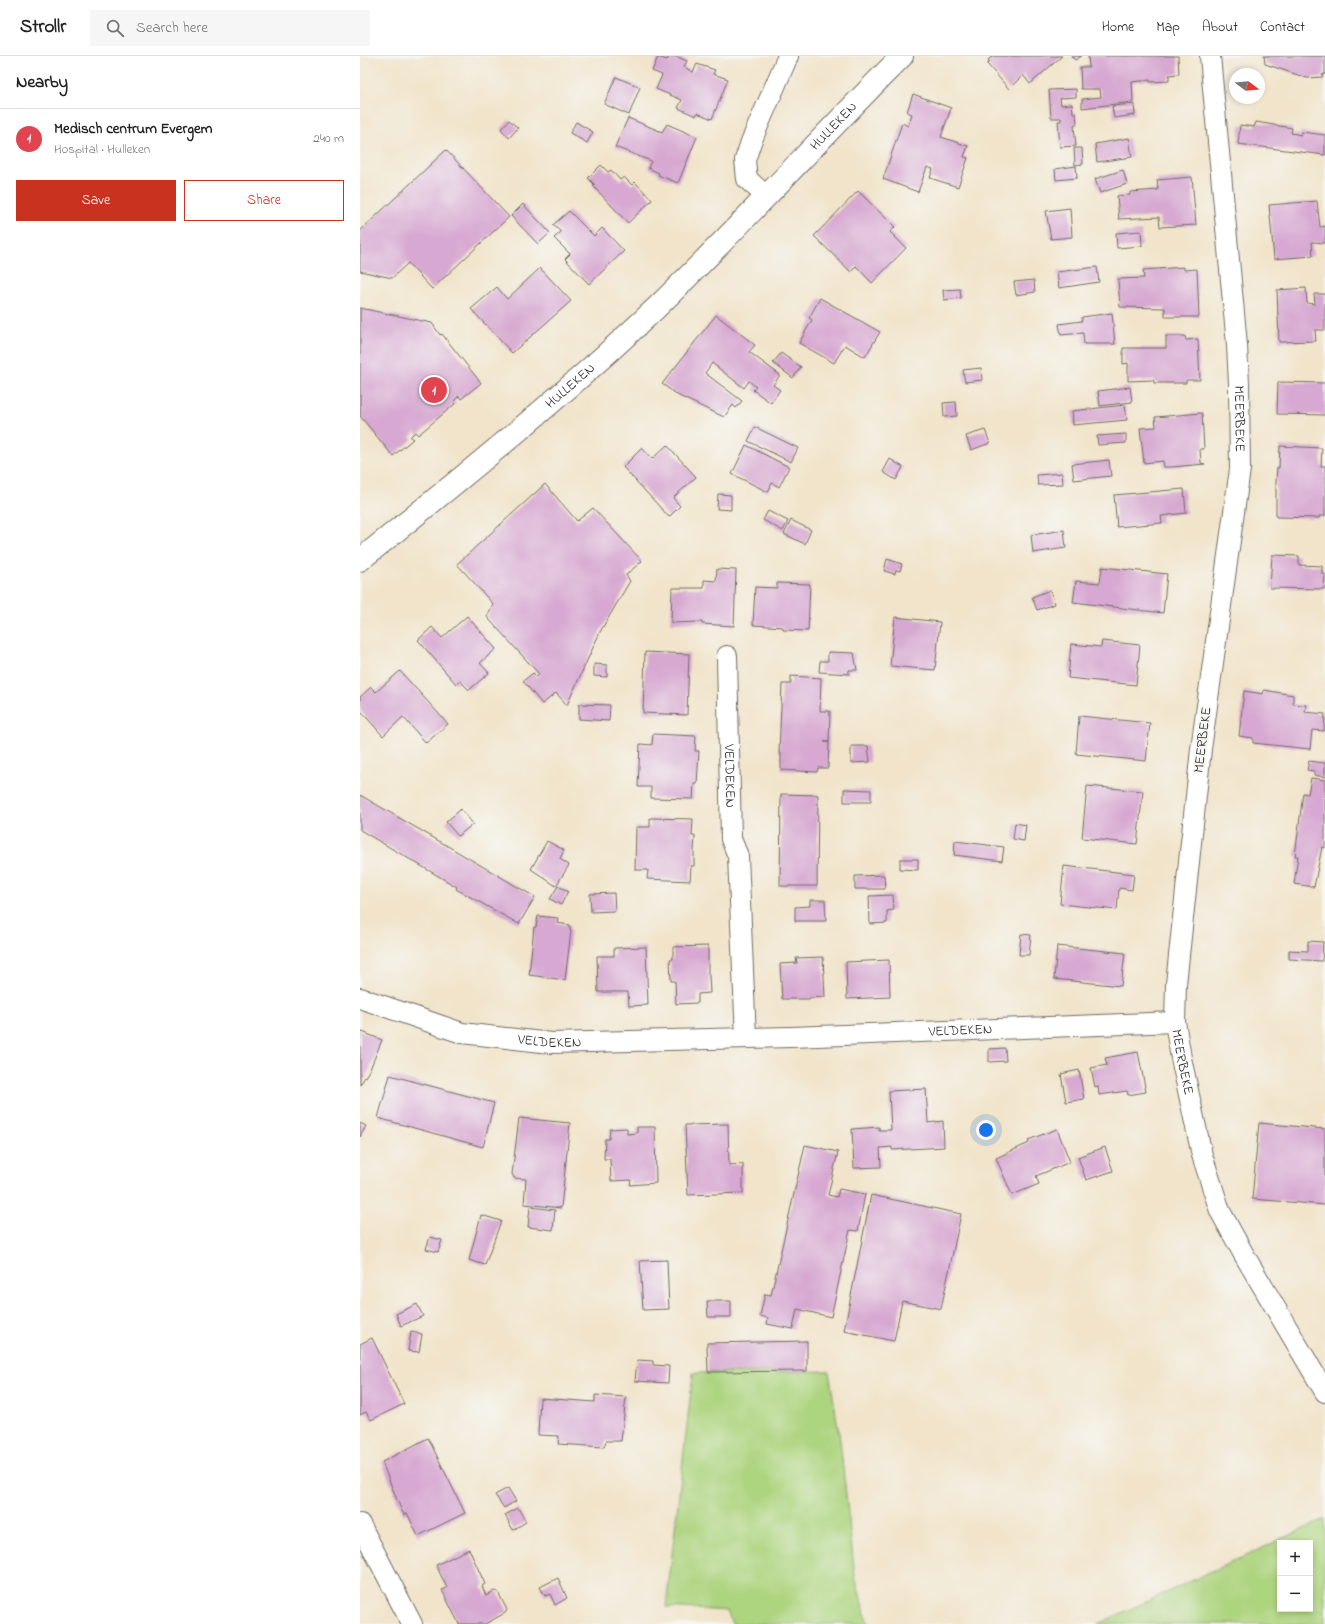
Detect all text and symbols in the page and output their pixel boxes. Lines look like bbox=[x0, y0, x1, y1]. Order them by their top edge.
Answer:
search box bbox=[90, 10, 370, 46]
text: Strollr bbox=[20, 14, 66, 41]
icon: search bbox=[104, 17, 126, 39]
text: Search here bbox=[136, 17, 208, 39]
text: Home bbox=[1102, 17, 1134, 38]
text: Map bbox=[1156, 17, 1180, 38]
text: About bbox=[1202, 17, 1238, 38]
text: Contact bbox=[1260, 17, 1305, 38]
north arrow bbox=[1229, 68, 1265, 104]
text: Nearby bbox=[16, 70, 68, 95]
street label: HULLEKEN bbox=[805, 97, 862, 155]
text: Medisch centrum Evergem bbox=[54, 118, 212, 140]
text: 1 bbox=[27, 129, 31, 148]
text: 240 m bbox=[313, 129, 344, 148]
text: Hospital · Hulleken bbox=[54, 140, 150, 159]
button: Save bbox=[16, 180, 176, 221]
button: Share bbox=[184, 180, 344, 221]
street label: HULLEKEN bbox=[541, 358, 600, 414]
pin: 1 bbox=[421, 375, 447, 405]
street label: MEERBEKE bbox=[1229, 385, 1250, 452]
street label: MEERBEKE bbox=[1189, 706, 1217, 774]
street label: VELDEKEN bbox=[718, 743, 741, 808]
street label: VELDEKEN bbox=[927, 1019, 993, 1042]
street label: MEERBEKE bbox=[1166, 1028, 1199, 1097]
street label: VELDEKEN bbox=[516, 1029, 582, 1054]
your location bbox=[976, 1120, 996, 1140]
map controls bbox=[1277, 1540, 1313, 1612]
button: + bbox=[1277, 1540, 1313, 1576]
button: − bbox=[1277, 1576, 1313, 1612]

